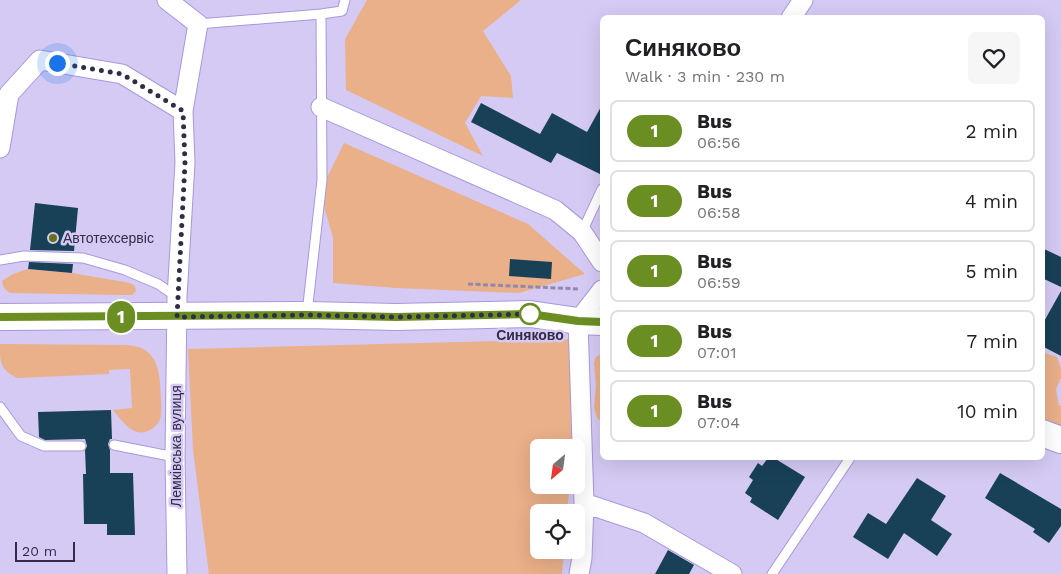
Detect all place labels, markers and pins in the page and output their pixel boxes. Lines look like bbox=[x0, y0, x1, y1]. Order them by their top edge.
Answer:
place label: Автотехсервіс bbox=[63, 230, 154, 246]
marker: Автотехсервіс bbox=[47, 232, 59, 244]
marker: Синяково bbox=[519, 303, 541, 325]
place label: Синяково bbox=[496, 327, 564, 343]

